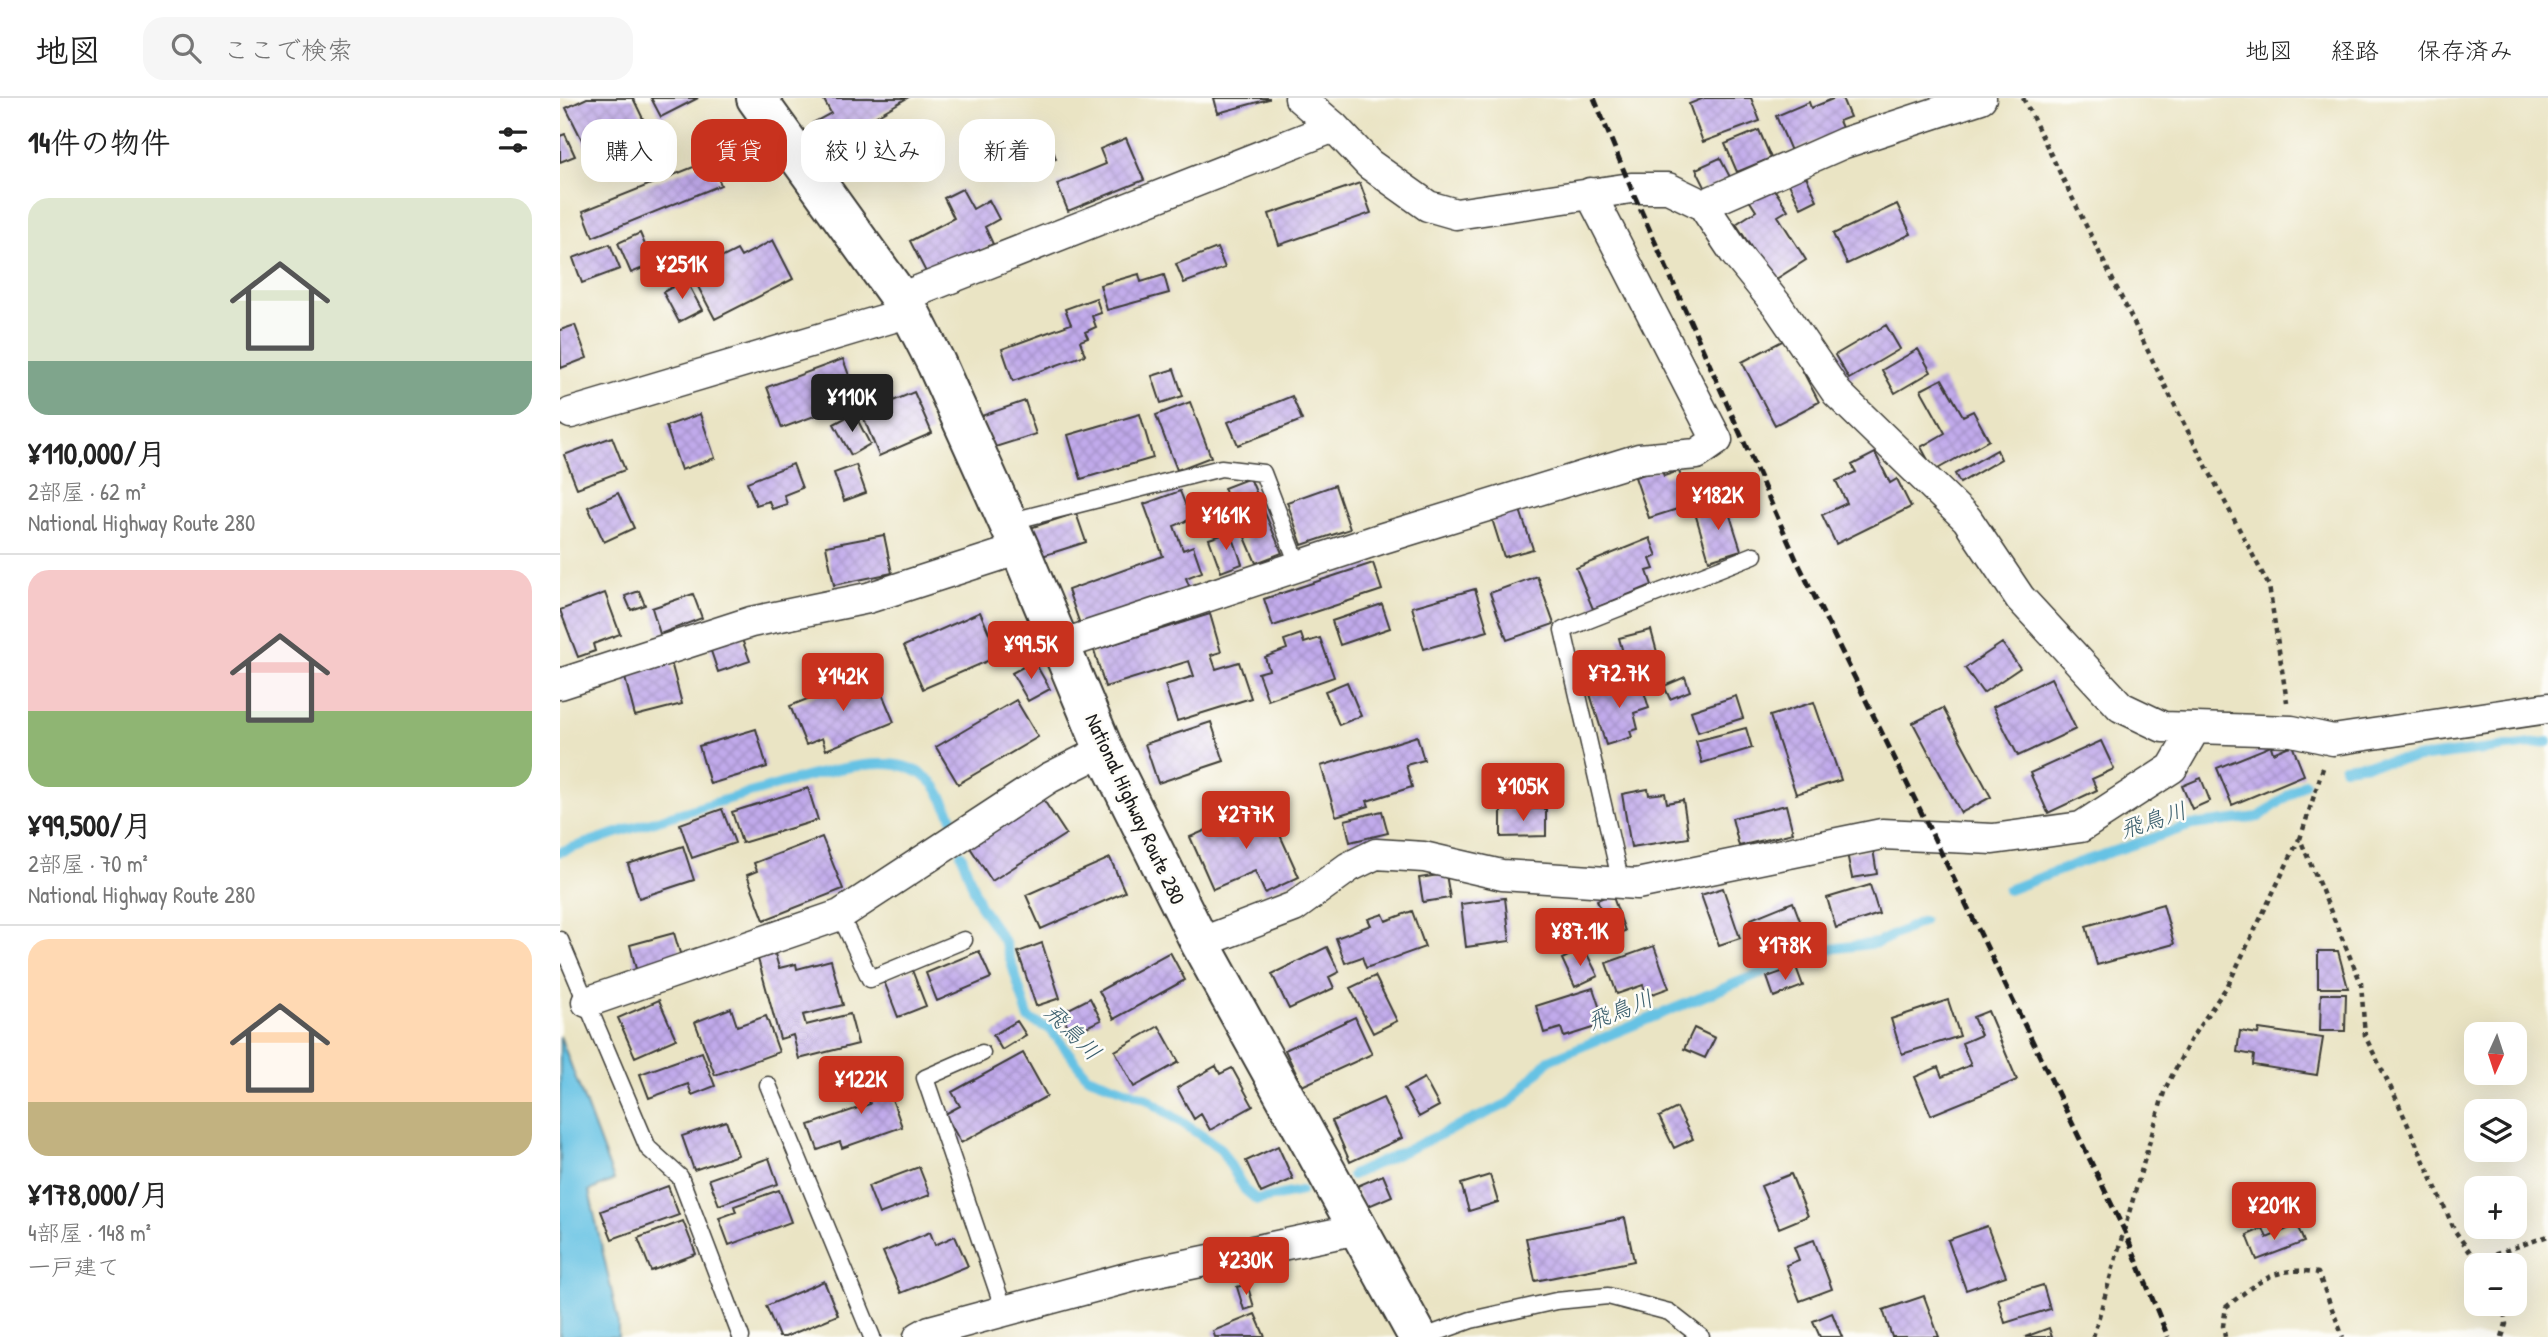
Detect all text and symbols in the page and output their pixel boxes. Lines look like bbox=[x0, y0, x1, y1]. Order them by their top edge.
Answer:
search box bbox=[143, 17, 633, 80]
text: 地図 bbox=[35, 28, 101, 72]
icon: search bbox=[167, 29, 205, 67]
text: ここで検索 bbox=[223, 32, 353, 67]
text: 地図 bbox=[2245, 34, 2293, 66]
text: 経路 bbox=[2331, 34, 2379, 66]
text: 保存済み bbox=[2417, 34, 2513, 66]
chip: 購入 bbox=[581, 119, 677, 182]
chip: 賃貸 bbox=[691, 119, 787, 182]
chip: 絞り込み bbox=[801, 119, 945, 182]
chip: 新着 bbox=[959, 119, 1055, 182]
icon: filters bbox=[494, 121, 532, 159]
text: 14件の物件 bbox=[28, 122, 170, 162]
pin: ¥251K bbox=[633, 242, 731, 301]
icon: home bbox=[217, 243, 343, 369]
text: ¥251K bbox=[656, 248, 708, 279]
pin: ¥110K bbox=[803, 374, 901, 434]
text: ¥110K bbox=[827, 381, 877, 412]
text: ¥110,000/月 bbox=[28, 433, 166, 473]
pin: ¥182K bbox=[1669, 472, 1767, 532]
text: 2部屋 · 62 m² bbox=[28, 476, 146, 507]
text: ¥182K bbox=[1692, 479, 1744, 510]
pin: ¥161K bbox=[1177, 492, 1275, 552]
text: ¥161K bbox=[1202, 499, 1250, 530]
text: National Highway Route 280 bbox=[28, 507, 255, 538]
icon: home bbox=[217, 615, 343, 741]
pin: ¥99.5K bbox=[974, 622, 1088, 681]
text: ¥99.5K bbox=[1004, 628, 1058, 659]
pin: ¥72.7K bbox=[1562, 650, 1676, 710]
pin: ¥142K bbox=[794, 654, 892, 713]
text: ¥72.7K bbox=[1588, 657, 1650, 688]
text: ¥142K bbox=[818, 660, 868, 691]
street label: National Highway Route 280 bbox=[1078, 709, 1192, 909]
pin: ¥105K bbox=[1474, 764, 1572, 823]
text: ¥105K bbox=[1497, 770, 1549, 801]
pin: ¥277K bbox=[1197, 792, 1295, 851]
water label: 飛鳥川 bbox=[2115, 794, 2190, 845]
text: ¥277K bbox=[1218, 798, 1274, 829]
text: ¥99,500/月 bbox=[28, 805, 152, 845]
text: 2部屋 · 70 m² bbox=[28, 848, 148, 879]
text: National Highway Route 280 bbox=[28, 879, 255, 910]
pin: ¥87.1K bbox=[1523, 908, 1637, 968]
text: ¥87.1K bbox=[1551, 915, 1609, 946]
pin: ¥178K bbox=[1736, 922, 1834, 982]
text: ¥178K bbox=[1759, 929, 1811, 960]
water label: 飛鳥川 bbox=[1582, 982, 1658, 1037]
icon: home bbox=[217, 985, 343, 1111]
water label: 飛鳥川 bbox=[1038, 996, 1109, 1067]
north arrow bbox=[2464, 1022, 2527, 1085]
map controls bbox=[2464, 1022, 2527, 1316]
pin: ¥122K bbox=[812, 1056, 910, 1116]
text: ¥122K bbox=[835, 1063, 887, 1094]
button: layers bbox=[2464, 1099, 2527, 1162]
text: ¥178,000/月 bbox=[28, 1174, 170, 1214]
button: + bbox=[2464, 1176, 2527, 1239]
pin: ¥201K bbox=[2225, 1182, 2323, 1242]
text: ¥201K bbox=[2248, 1189, 2300, 1220]
text: 4部屋 · 148 m² bbox=[28, 1217, 151, 1248]
pin: ¥230K bbox=[1197, 1238, 1295, 1297]
text: ¥230K bbox=[1219, 1244, 1273, 1275]
text: 一戸建て bbox=[28, 1251, 120, 1282]
button: − bbox=[2464, 1253, 2527, 1316]

